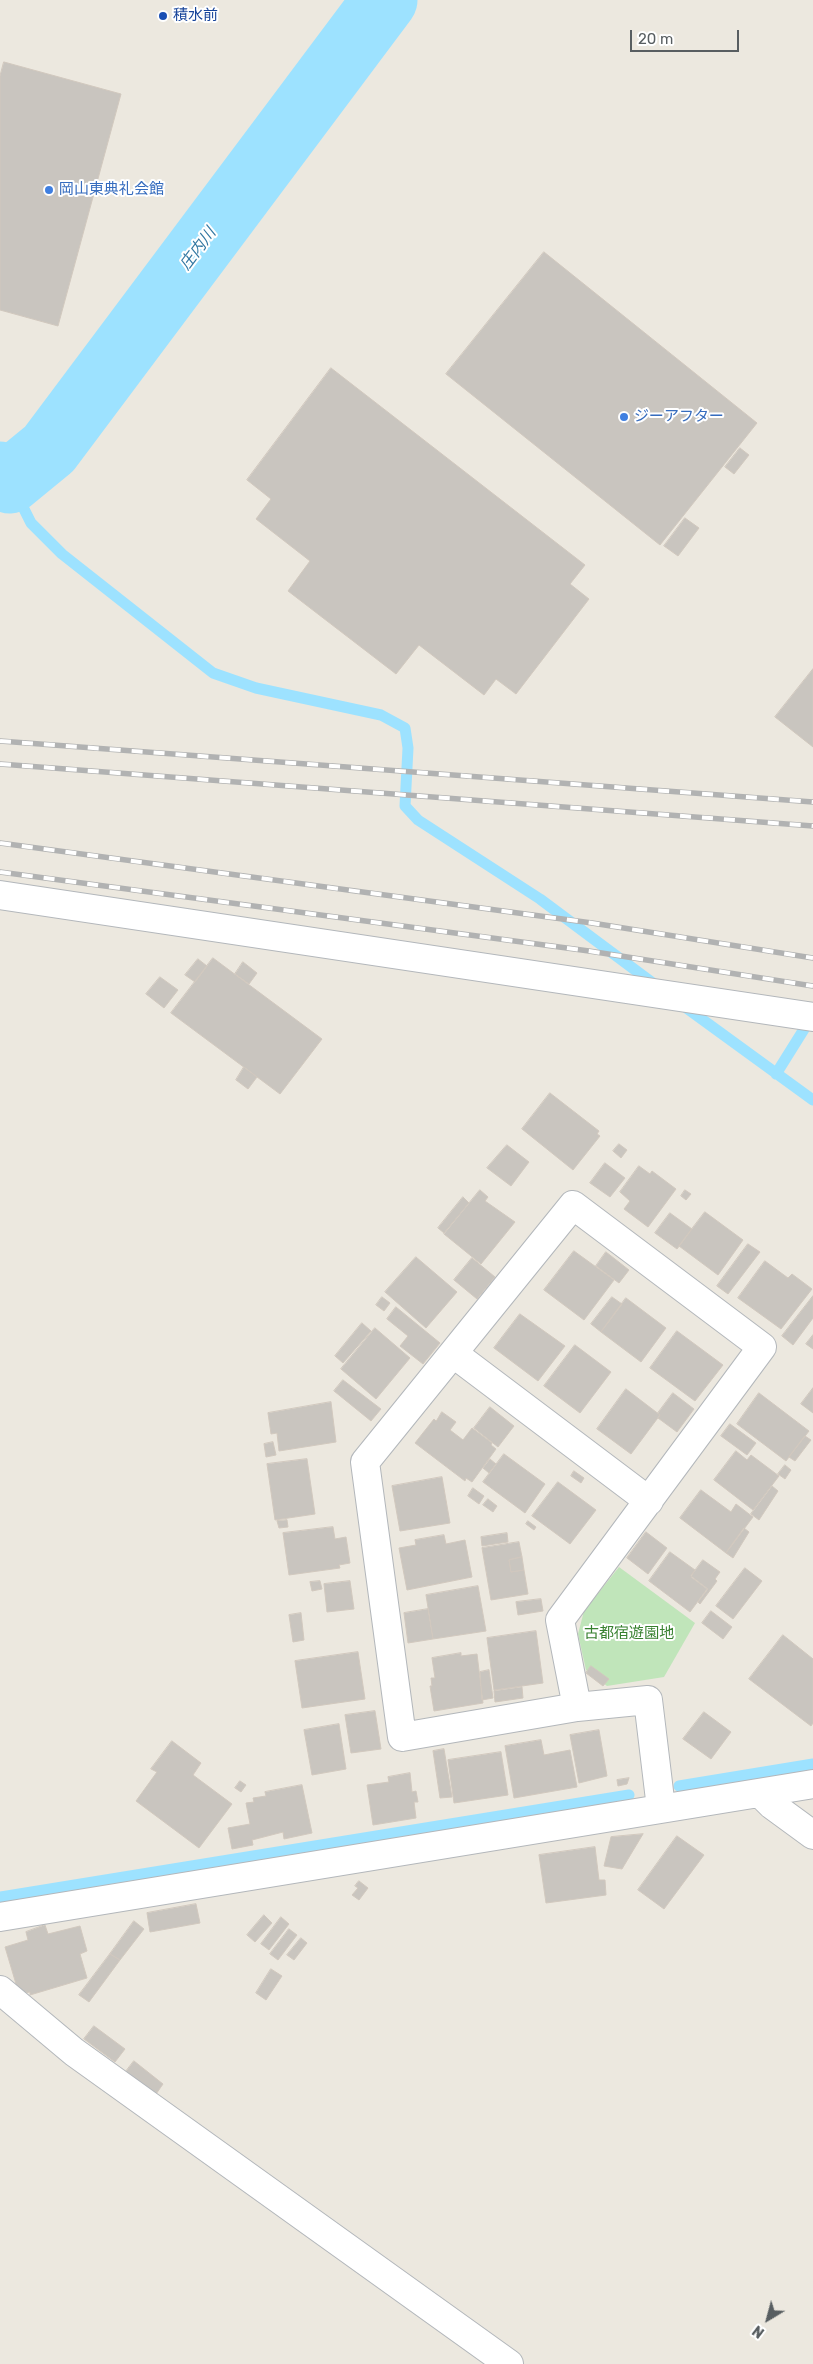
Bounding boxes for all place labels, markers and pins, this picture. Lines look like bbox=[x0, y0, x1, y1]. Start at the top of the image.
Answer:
place label: 積水前 bbox=[173, 7, 218, 25]
marker: 積水前 bbox=[157, 10, 169, 22]
place label: 岡山東典礼会館 bbox=[59, 181, 164, 199]
marker: 岡山東典礼会館 bbox=[43, 184, 55, 196]
place label: ジーアフター bbox=[634, 408, 724, 426]
marker: ジーアフター bbox=[618, 411, 630, 423]

